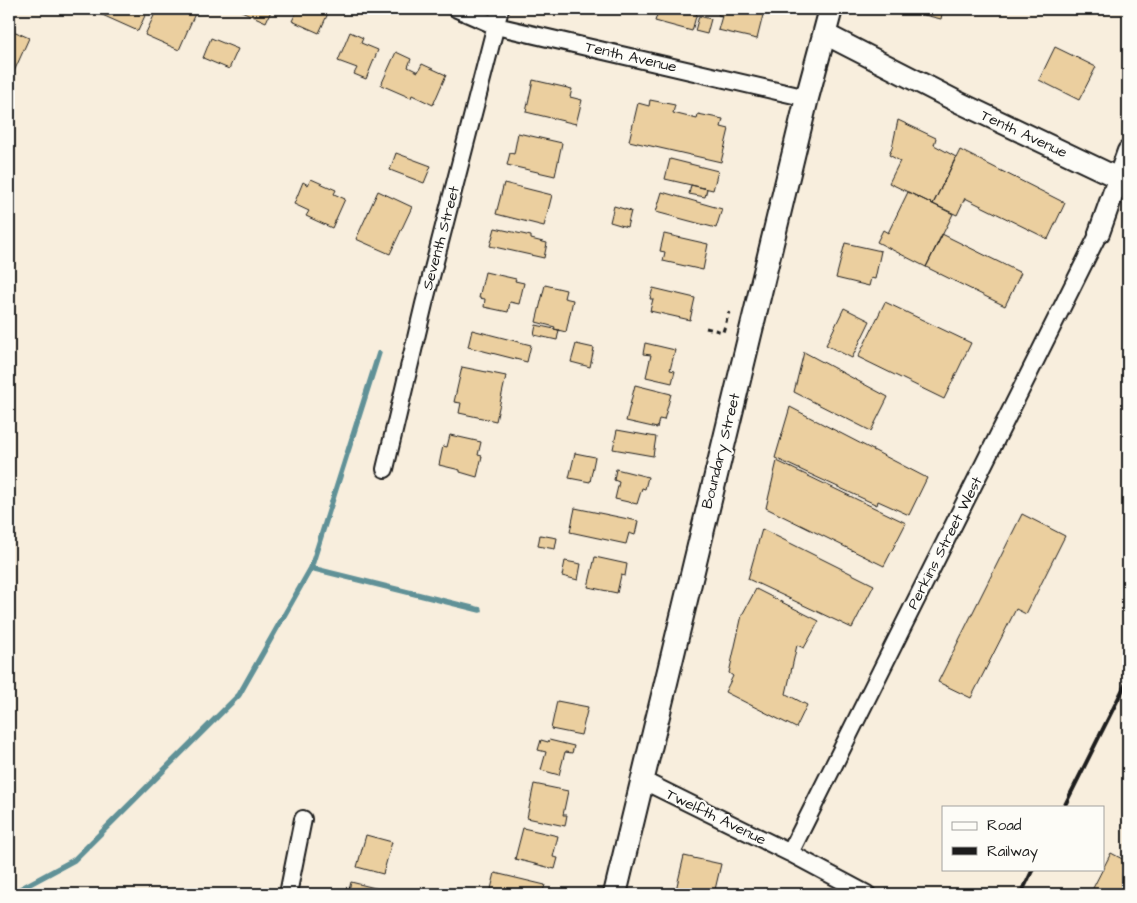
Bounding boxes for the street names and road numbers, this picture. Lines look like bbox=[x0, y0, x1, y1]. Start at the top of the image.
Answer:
street label: Tenth Avenue bbox=[583, 36, 679, 78]
street label: Tenth Avenue bbox=[977, 105, 1071, 163]
street label: Seventh Street bbox=[417, 184, 465, 292]
street label: Boundary Street bbox=[696, 391, 746, 511]
street label: Perkins Street West bbox=[902, 473, 988, 613]
street label: Twelfth Avenue bbox=[662, 784, 770, 850]

